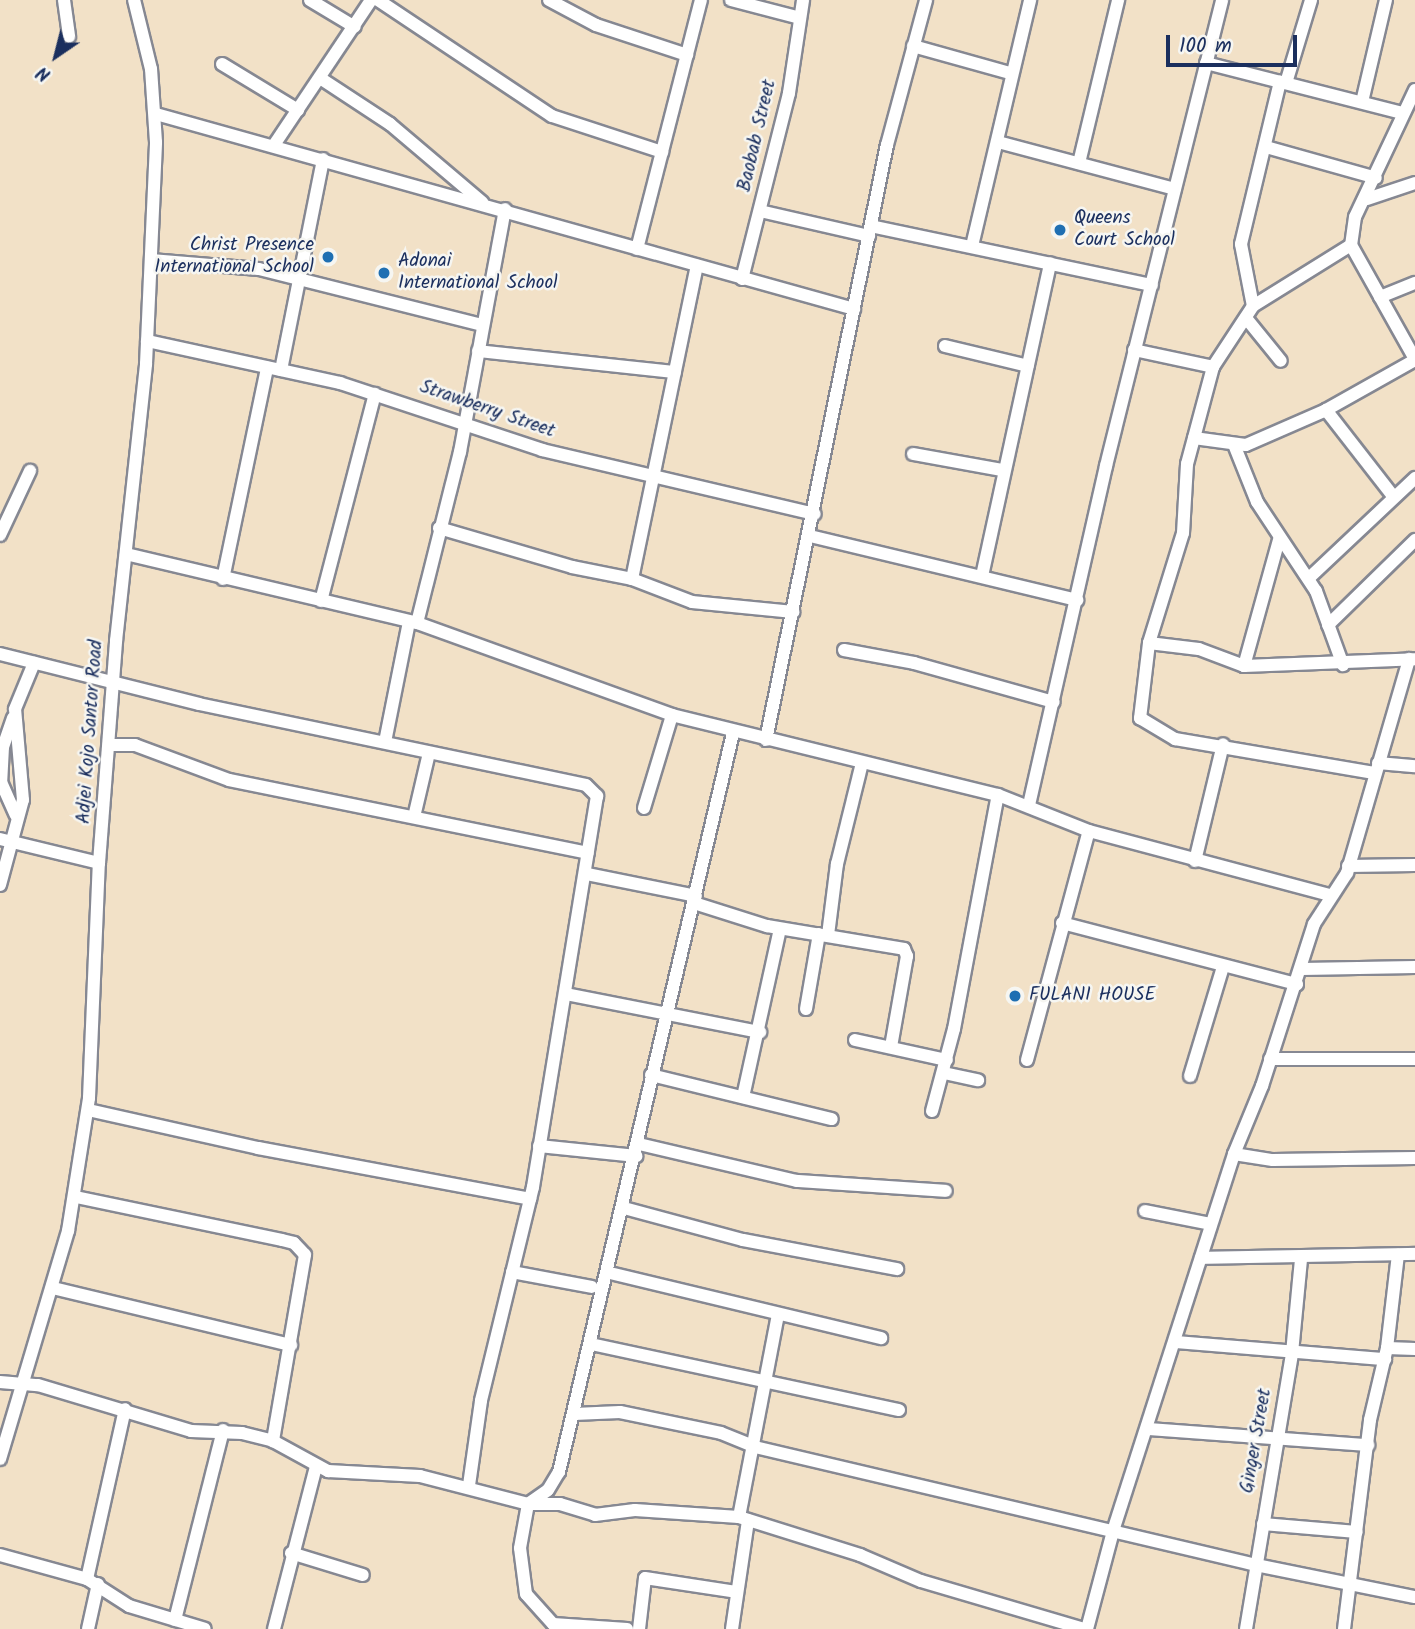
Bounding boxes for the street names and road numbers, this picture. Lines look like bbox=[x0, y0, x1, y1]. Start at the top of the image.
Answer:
street label: Baobab Street bbox=[734, 78, 782, 194]
street label: Strawberry Street bbox=[417, 376, 557, 444]
street label: Adjei Kojo Santor Road bbox=[73, 639, 109, 825]
street label: Ginger Street bbox=[1237, 1387, 1277, 1495]

